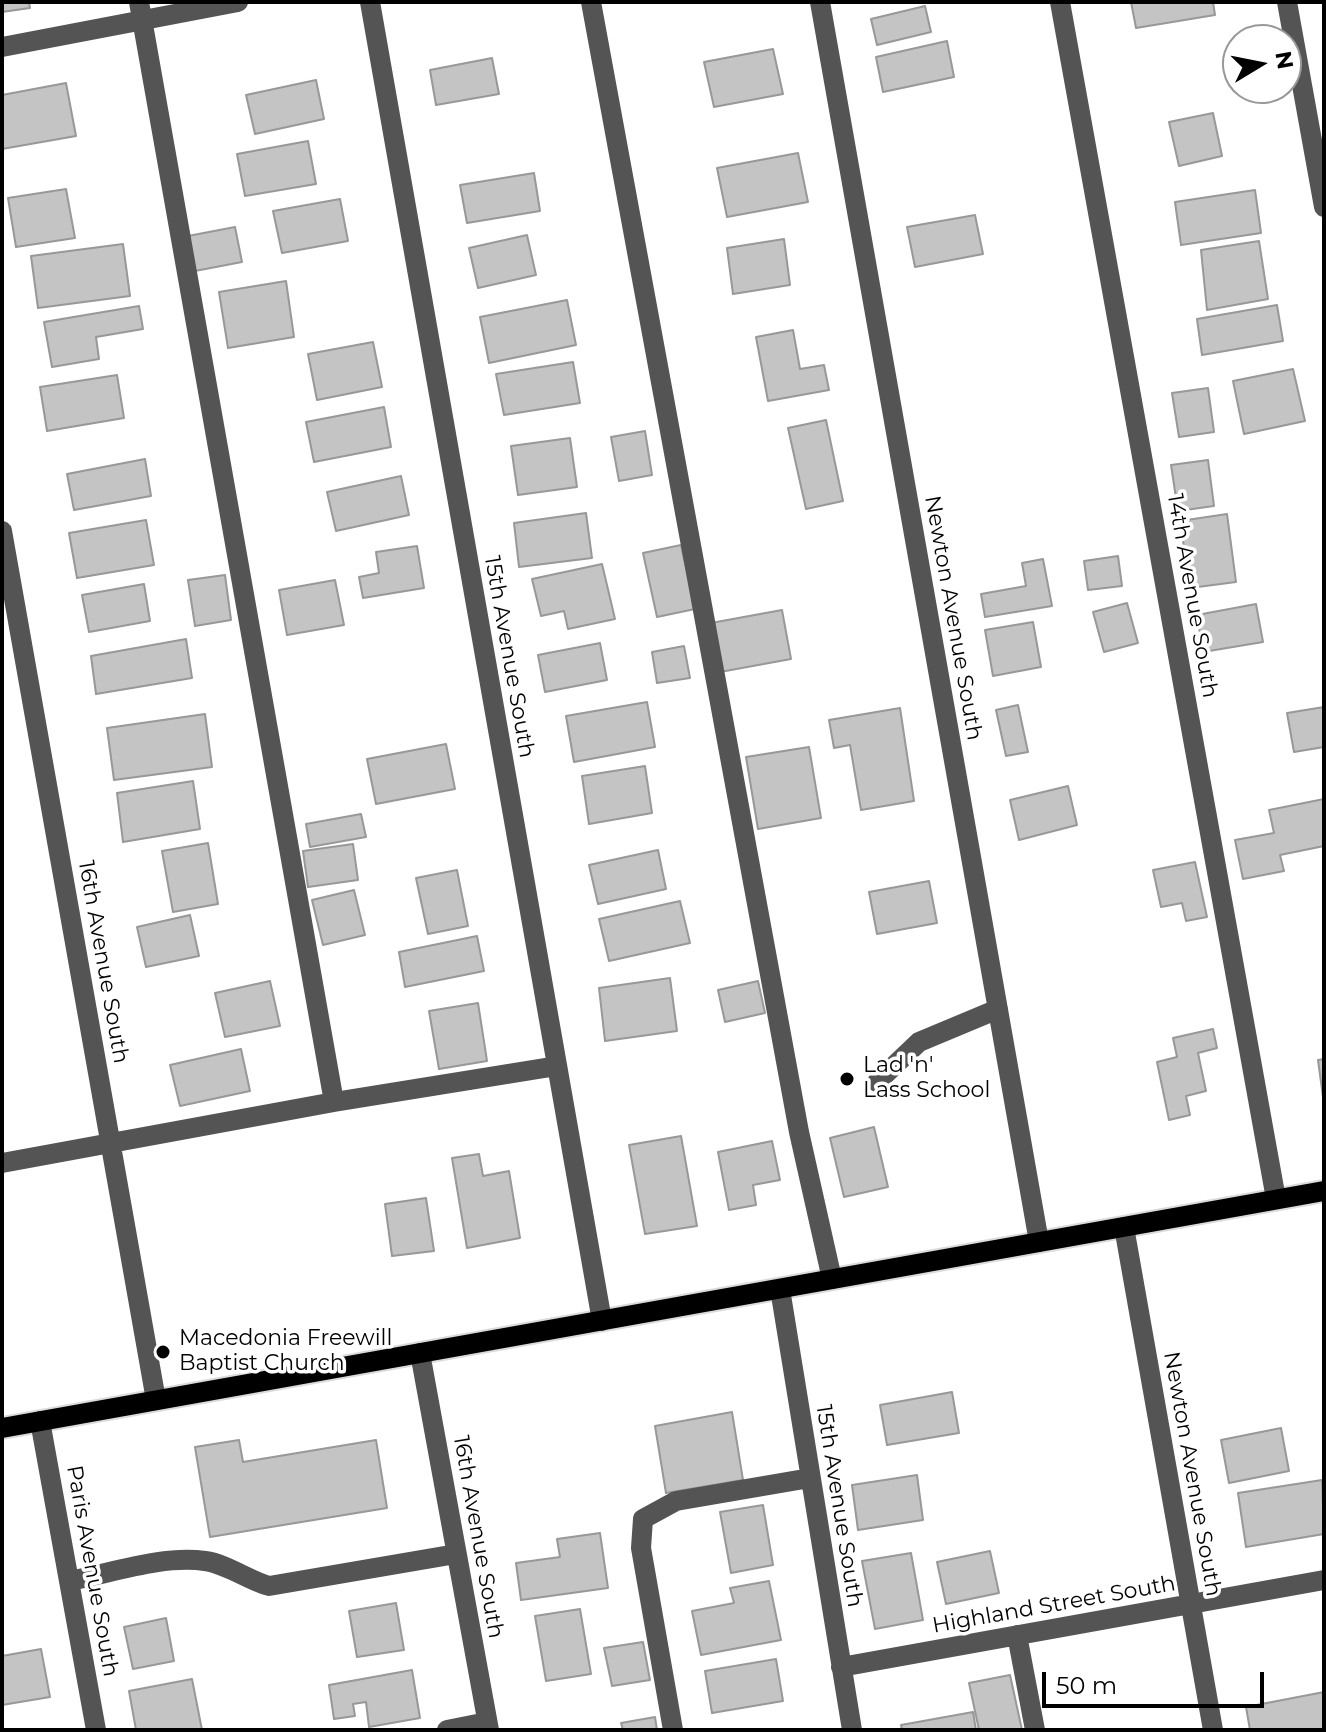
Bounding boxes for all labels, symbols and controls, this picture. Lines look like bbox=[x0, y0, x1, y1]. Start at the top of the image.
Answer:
north arrow bbox=[1222, 24, 1302, 104]
text: N bbox=[1269, 49, 1299, 71]
street label: 14th Avenue South bbox=[1161, 492, 1223, 700]
street label: Newton Avenue South bbox=[918, 494, 988, 742]
street label: 15th Avenue South bbox=[478, 554, 540, 760]
street label: 16th Avenue South bbox=[72, 858, 134, 1066]
place label: Lad 'n' Lass School bbox=[863, 1053, 990, 1104]
marker: Lad 'n' Lass School bbox=[838, 1070, 856, 1088]
place label: Macedonia Freewill Baptist Church bbox=[179, 1326, 392, 1378]
marker: Macedonia Freewill Baptist Church bbox=[154, 1343, 172, 1361]
street label: Newton Avenue South bbox=[1157, 1350, 1227, 1598]
street label: 15th Avenue South bbox=[810, 1403, 868, 1609]
street label: 16th Avenue South bbox=[447, 1433, 509, 1641]
street label: Paris Avenue South bbox=[60, 1463, 124, 1679]
street label: Highland Street South bbox=[930, 1571, 1178, 1639]
scale bar bbox=[1046, 1656, 1268, 1706]
text: 50 m bbox=[1056, 1671, 1117, 1700]

